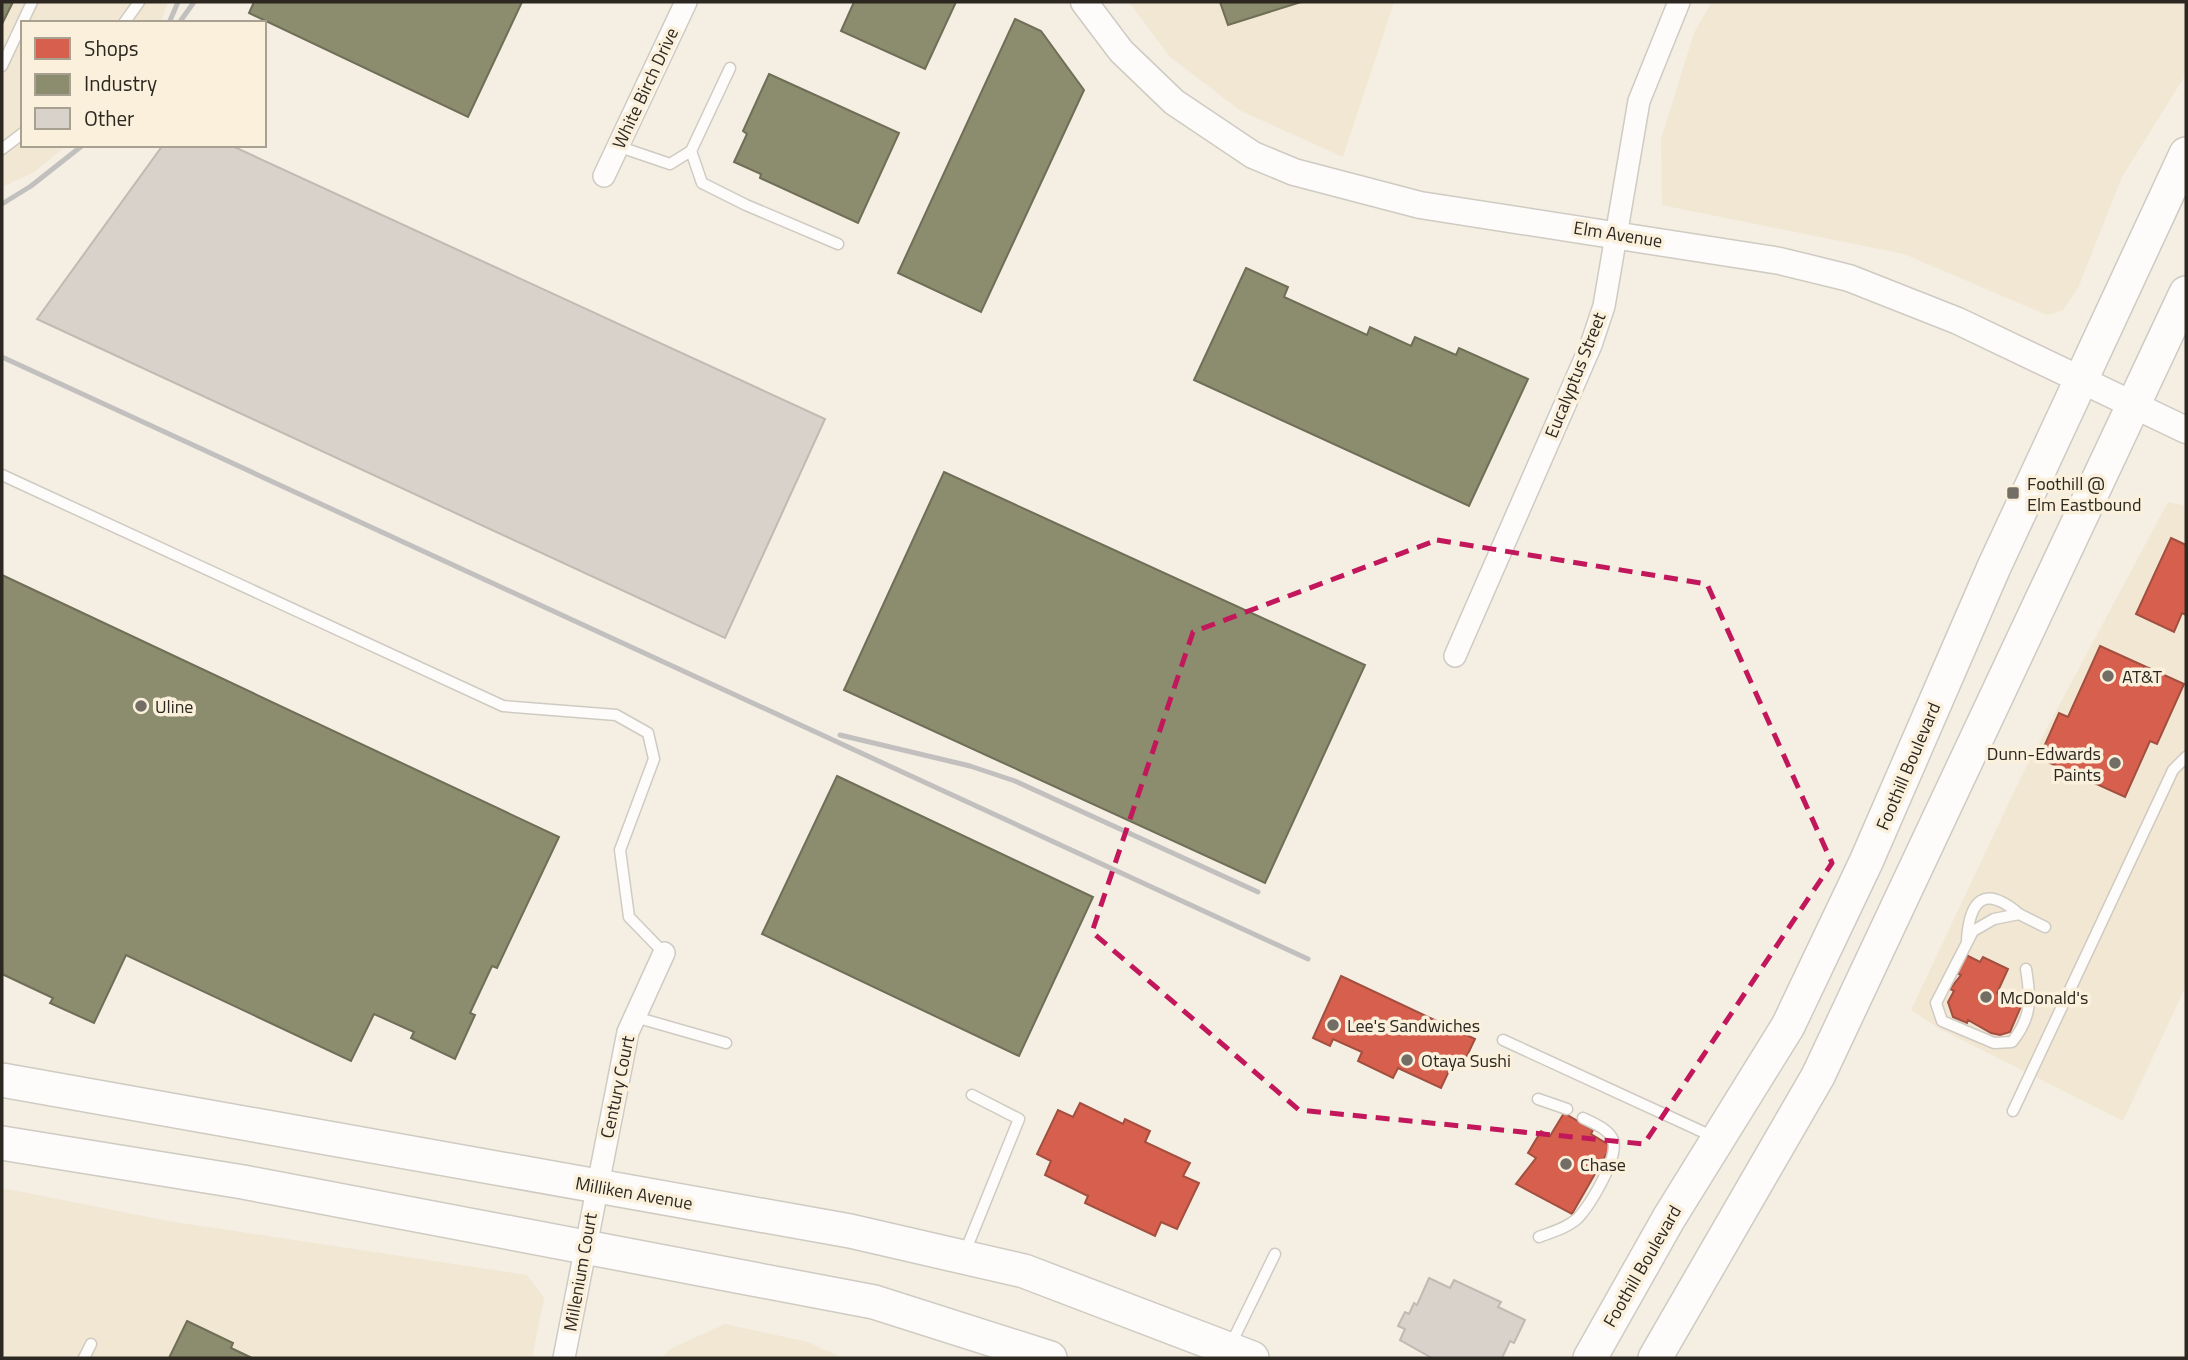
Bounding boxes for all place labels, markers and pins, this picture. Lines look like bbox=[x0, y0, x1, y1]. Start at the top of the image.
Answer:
place label: Foothill @ Elm Eastbound bbox=[2027, 470, 2142, 518]
marker: Foothill @ Elm Eastbound bbox=[2005, 485, 2021, 501]
place label: AT&T bbox=[2122, 663, 2163, 690]
marker: AT&T bbox=[2100, 668, 2116, 684]
place label: Uline bbox=[155, 693, 193, 720]
marker: Uline bbox=[133, 698, 149, 714]
place label: Dunn-Edwards Paints bbox=[1987, 740, 2101, 788]
marker: Dunn-Edwards Paints bbox=[2107, 755, 2123, 771]
place label: McDonald's bbox=[2000, 984, 2088, 1011]
marker: McDonald's bbox=[1978, 989, 1994, 1005]
place label: Lee's Sandwiches bbox=[1347, 1012, 1480, 1039]
marker: Lee's Sandwiches bbox=[1325, 1017, 1341, 1033]
place label: Otaya Sushi bbox=[1421, 1047, 1511, 1074]
marker: Otaya Sushi bbox=[1399, 1052, 1415, 1068]
place label: Chase bbox=[1580, 1151, 1626, 1178]
marker: Chase bbox=[1558, 1156, 1574, 1172]

